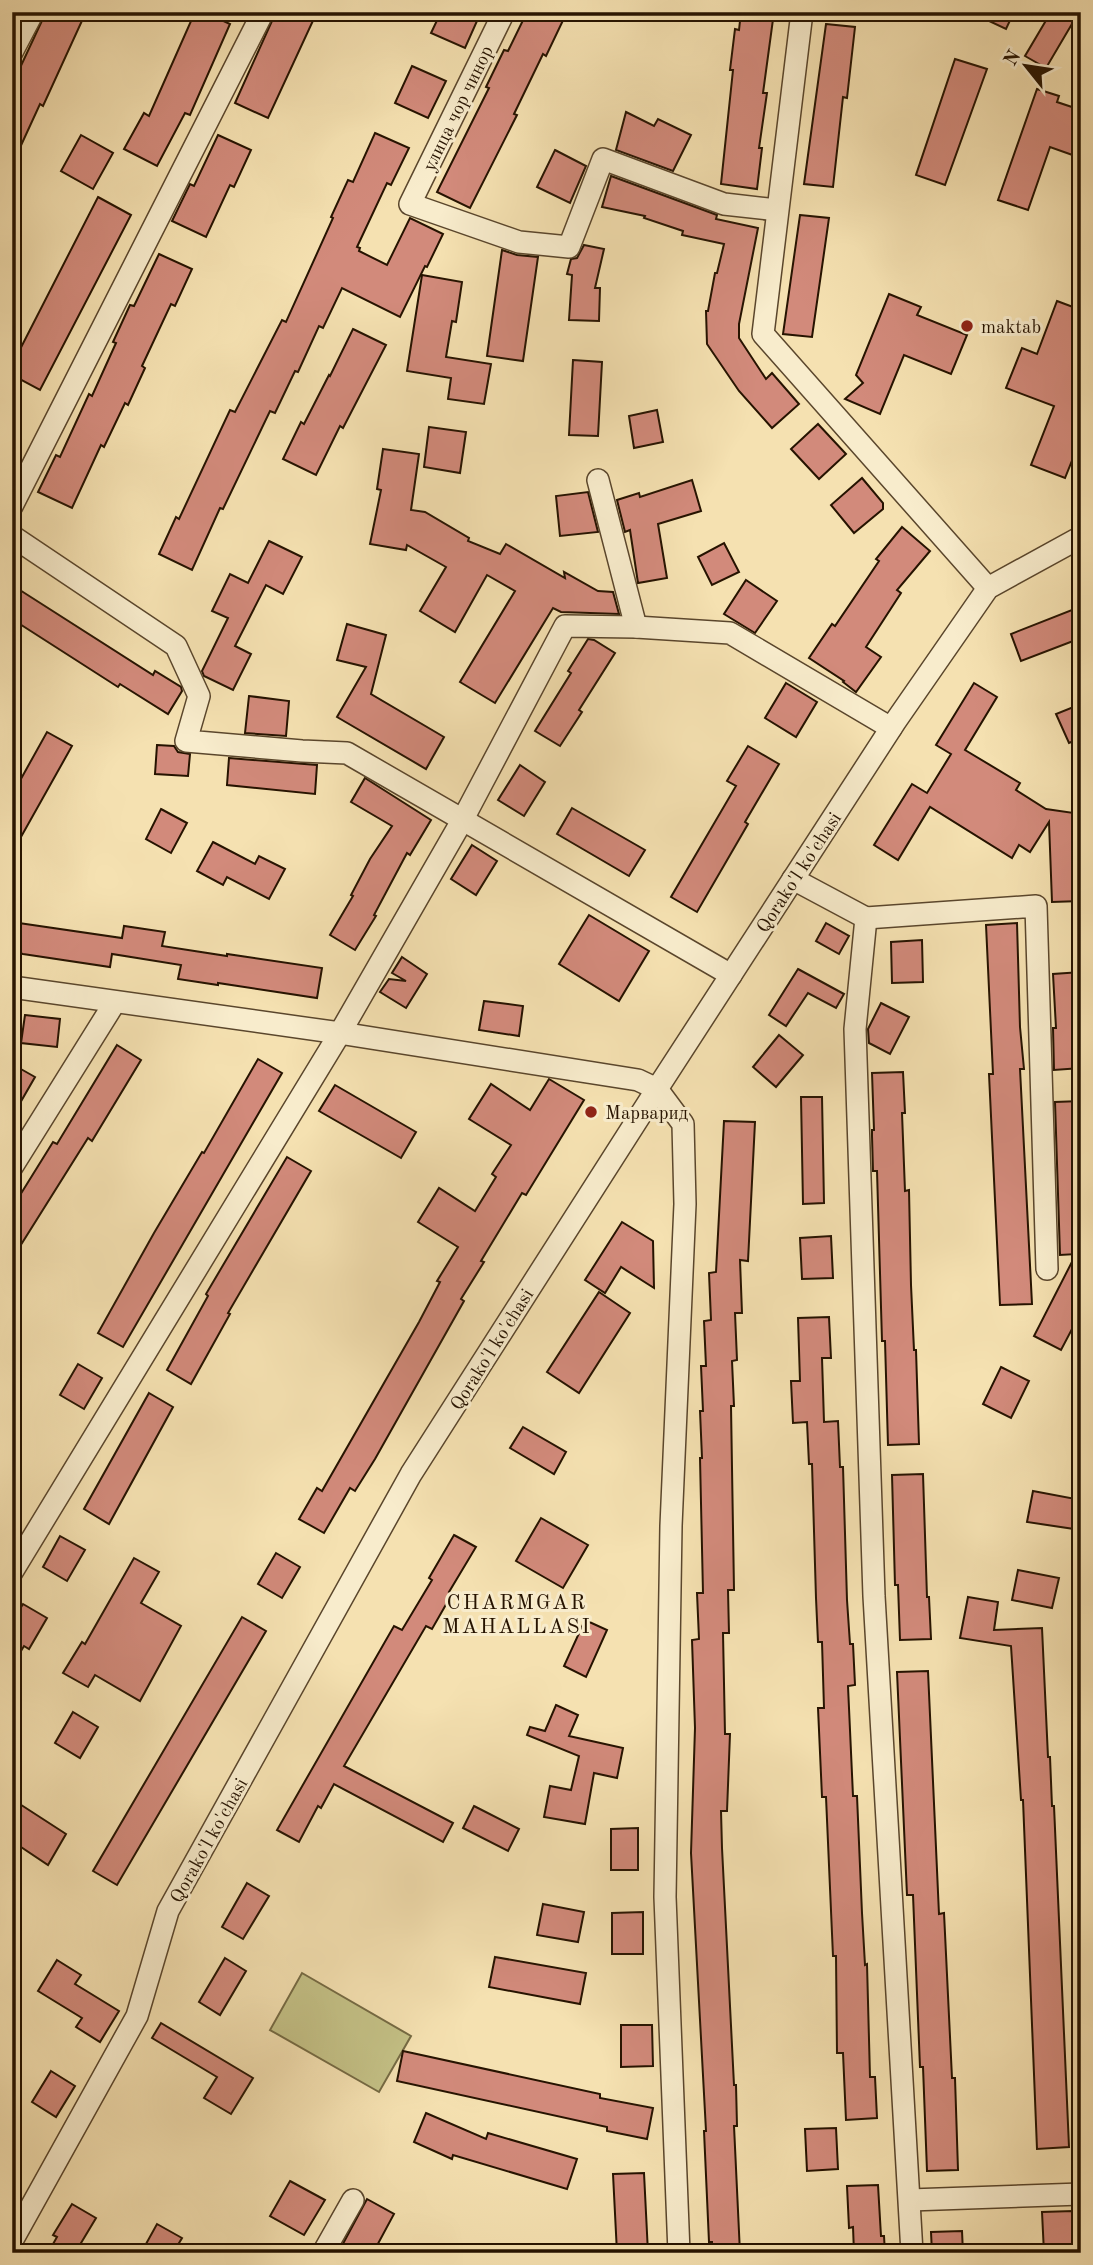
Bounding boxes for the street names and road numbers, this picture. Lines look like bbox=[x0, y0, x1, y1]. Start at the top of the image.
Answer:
street label: улица чор чинор bbox=[421, 43, 498, 175]
street label: Qorako'l ko'chasi bbox=[754, 810, 846, 937]
street label: Qorako'l ko'chasi bbox=[448, 1286, 538, 1414]
street label: Qorako'l ko'chasi bbox=[168, 1776, 252, 1907]

